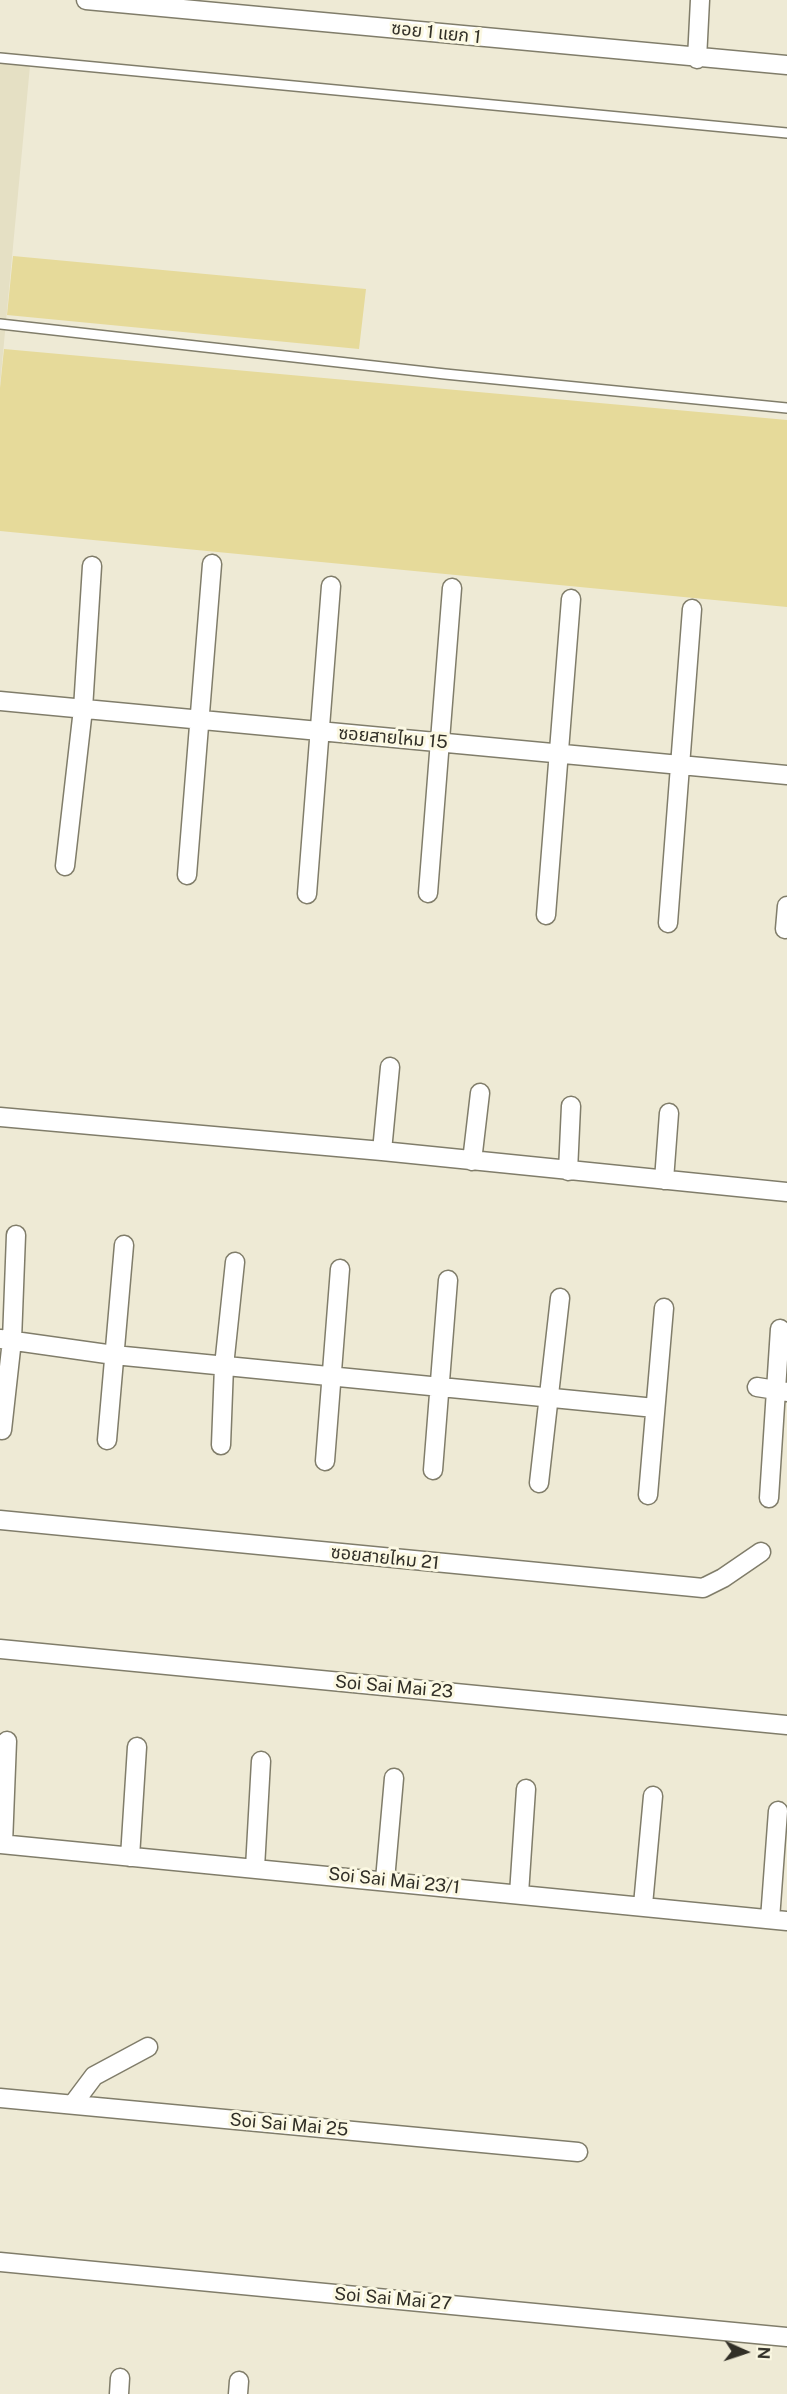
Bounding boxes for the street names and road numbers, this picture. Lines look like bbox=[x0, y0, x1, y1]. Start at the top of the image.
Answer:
street label: ซอย 1 แยก 1 bbox=[390, 18, 482, 48]
street label: ซอยสายไหม 15 bbox=[337, 722, 449, 754]
street label: ซอยสายไหม 21 bbox=[330, 1542, 440, 1574]
street label: Soi Sai Mai 23 bbox=[334, 1671, 454, 1703]
street label: Soi Sai Mai 23/1 bbox=[327, 1863, 461, 1899]
street label: Soi Sai Mai 25 bbox=[229, 2109, 349, 2141]
street label: Soi Sai Mai 27 bbox=[333, 2283, 453, 2315]

